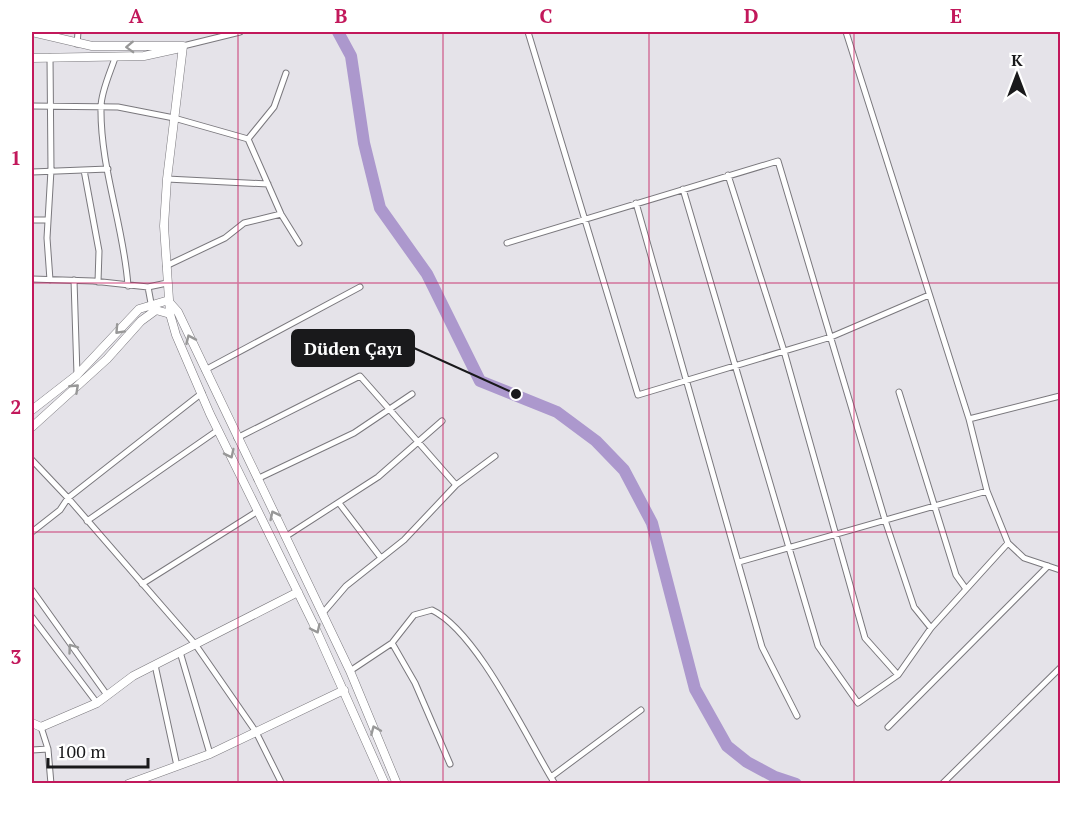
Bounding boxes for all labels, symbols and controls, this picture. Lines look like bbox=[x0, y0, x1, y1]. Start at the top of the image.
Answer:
text: A bbox=[129, 2, 144, 29]
text: B bbox=[335, 2, 348, 29]
text: C bbox=[539, 2, 553, 29]
text: D bbox=[744, 2, 758, 29]
text: E bbox=[950, 2, 962, 29]
one-way arrow bbox=[125, 41, 134, 53]
north arrow bbox=[987, 45, 1047, 105]
text: K bbox=[1011, 49, 1023, 71]
text: 1 bbox=[10, 144, 22, 171]
one-way arrow bbox=[115, 324, 126, 334]
callout: Düden Çayı bbox=[292, 330, 414, 366]
one-way arrow bbox=[186, 334, 198, 345]
text: Düden Çayı bbox=[304, 336, 402, 360]
one-way arrow bbox=[68, 384, 79, 395]
text: 2 bbox=[10, 393, 22, 420]
one-way arrow bbox=[223, 448, 234, 459]
one-way arrow bbox=[270, 510, 282, 521]
one-way arrow bbox=[309, 623, 321, 634]
text: 3 bbox=[10, 643, 22, 670]
one-way arrow bbox=[68, 643, 79, 654]
one-way arrow bbox=[370, 725, 382, 736]
scale bar bbox=[48, 731, 148, 769]
text: 100 m bbox=[57, 739, 106, 763]

